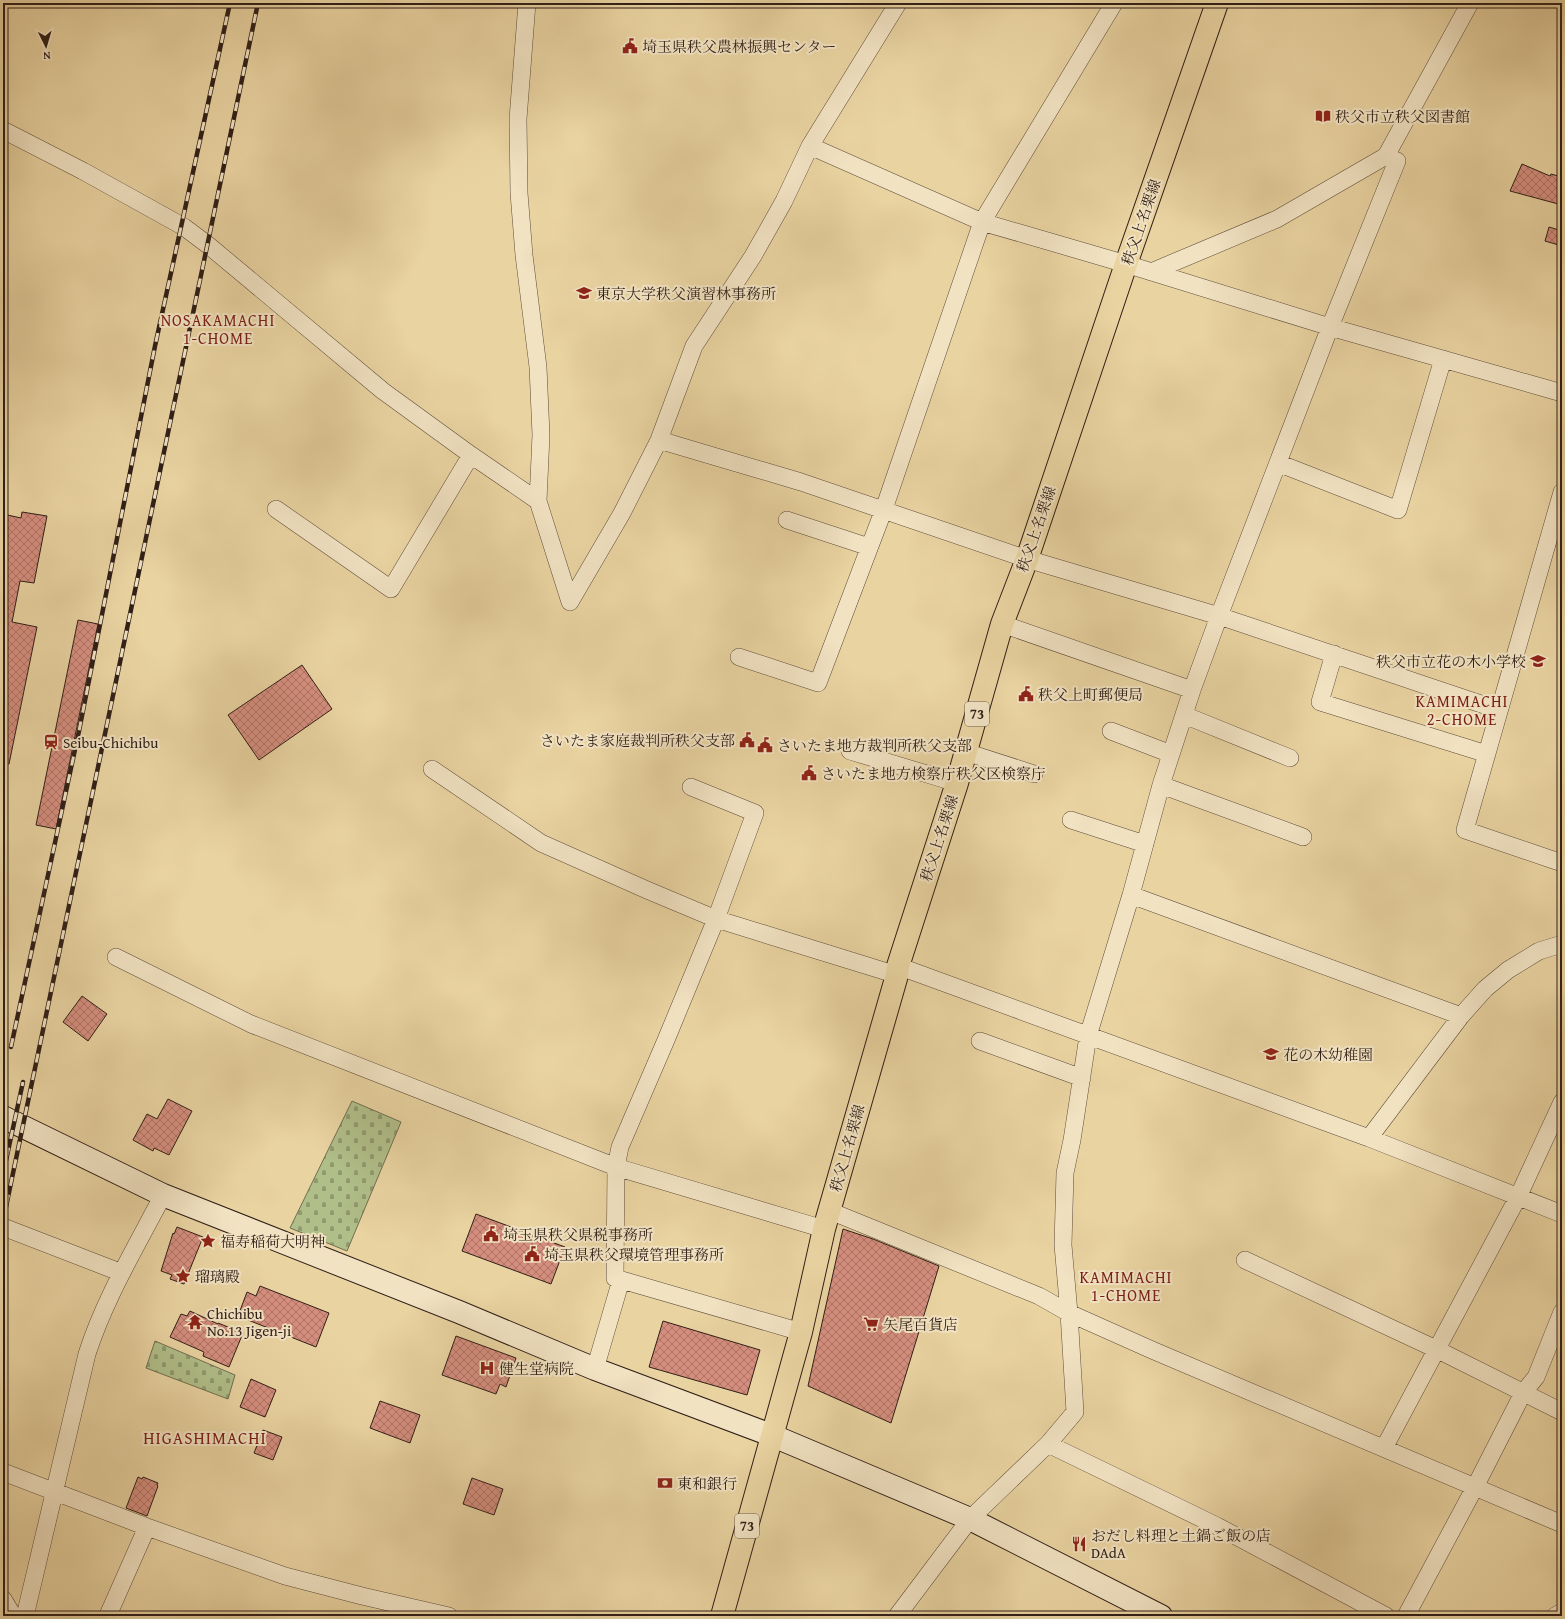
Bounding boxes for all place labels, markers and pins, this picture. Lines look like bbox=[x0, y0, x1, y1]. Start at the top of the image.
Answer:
place label: 埼玉県秩父農林振興センター bbox=[642, 36, 836, 57]
public building icon: 埼玉県秩父農林振興センター bbox=[621, 37, 639, 55]
place label: 秩父市立秩父図書館 bbox=[1335, 106, 1470, 127]
library icon: 秩父市立秩父図書館 bbox=[1314, 107, 1332, 125]
place label: 東京大学秩父演習林事務所 bbox=[596, 283, 776, 304]
school or university icon: 東京大学秩父演習林事務所 bbox=[575, 284, 593, 302]
place label: 秩父市立花の木小学校 bbox=[1376, 651, 1526, 672]
school or university icon: 秩父市立花の木小学校 bbox=[1529, 652, 1547, 670]
place label: 秩父上町郵便局 bbox=[1038, 684, 1143, 705]
public building icon: 秩父上町郵便局 bbox=[1017, 685, 1035, 703]
place label: さいたま家庭裁判所秩父支部 bbox=[540, 730, 735, 751]
public building icon: さいたま家庭裁判所秩父支部 bbox=[738, 731, 756, 749]
place label: Seibu-Chichibu bbox=[63, 732, 159, 753]
station icon: Seibu-Chichibu bbox=[42, 733, 60, 751]
place label: さいたま地方裁判所秩父支部 bbox=[777, 735, 972, 756]
public building icon: さいたま地方裁判所秩父支部 bbox=[756, 736, 774, 754]
place label: さいたま地方検察庁秩父区検察庁 bbox=[821, 763, 1046, 784]
public building icon: さいたま地方検察庁秩父区検察庁 bbox=[800, 764, 818, 782]
place label: 花の木幼稚園 bbox=[1283, 1044, 1373, 1065]
school or university icon: 花の木幼稚園 bbox=[1262, 1045, 1280, 1063]
place label: 埼玉県秩父県税事務所 bbox=[503, 1224, 653, 1245]
public building icon: 埼玉県秩父県税事務所 bbox=[482, 1225, 500, 1243]
place label: 福寿稲荷大明神 bbox=[220, 1231, 325, 1252]
place icon: 福寿稲荷大明神 bbox=[199, 1232, 217, 1250]
place label: 埼玉県秩父環境管理事務所 bbox=[544, 1244, 724, 1265]
public building icon: 埼玉県秩父環境管理事務所 bbox=[523, 1245, 541, 1263]
place label: 瑠璃殿 bbox=[195, 1266, 240, 1287]
place icon: 瑠璃殿 bbox=[174, 1267, 192, 1285]
place label: Chichibu No.13 Jigen-ji bbox=[207, 1303, 291, 1341]
temple icon: Chichibu No.13 Jigen-ji bbox=[186, 1313, 204, 1331]
place label: 矢尾百貨店 bbox=[883, 1314, 958, 1335]
supermarket icon: 矢尾百貨店 bbox=[862, 1315, 880, 1333]
place label: 健生堂病院 bbox=[499, 1358, 574, 1379]
hospital icon: 健生堂病院 bbox=[478, 1359, 496, 1377]
place label: 東和銀行 bbox=[677, 1473, 737, 1494]
bank icon: 東和銀行 bbox=[656, 1474, 674, 1492]
place label: おだし料理と土鍋ご飯の店 DAdA bbox=[1091, 1525, 1271, 1563]
restaurant icon: おだし料理と土鍋ご飯の店 DAdA bbox=[1070, 1535, 1088, 1553]

